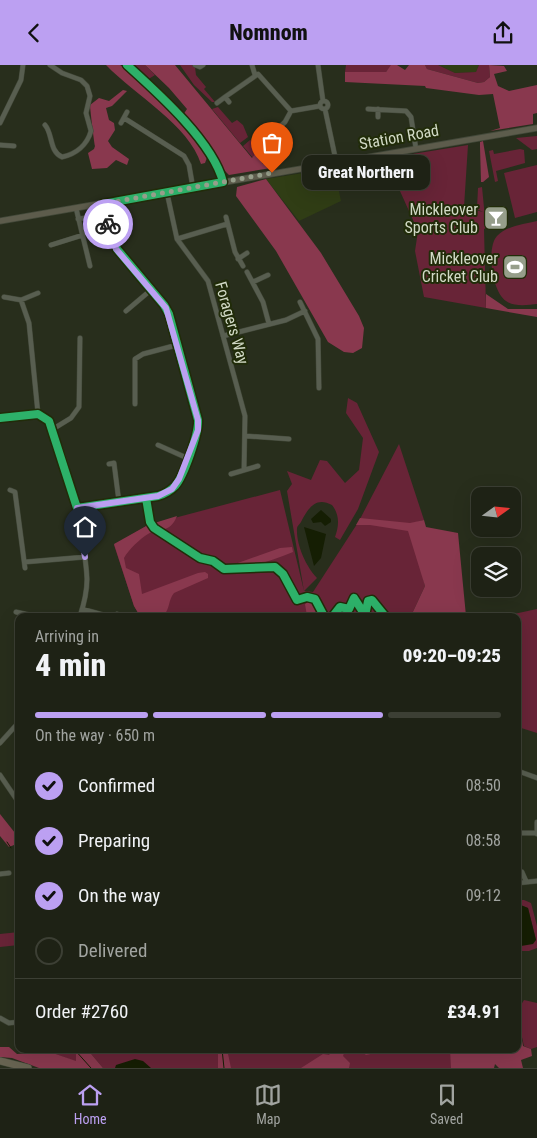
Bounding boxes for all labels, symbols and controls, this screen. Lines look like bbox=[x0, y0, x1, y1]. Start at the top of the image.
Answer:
icon: back bbox=[20, 19, 48, 47]
icon: share bbox=[489, 19, 517, 47]
text: Nomnom bbox=[229, 20, 308, 45]
street label: Station Road bbox=[358, 121, 440, 153]
pin bbox=[251, 122, 293, 173]
icon: bag bbox=[258, 129, 286, 157]
callout: Great Northern bbox=[302, 155, 430, 191]
text: Great Northern bbox=[318, 163, 414, 182]
courier bbox=[83, 199, 133, 249]
place label: Mickleover Sports Club bbox=[404, 200, 478, 237]
bar icon: Mickleover Sports Club bbox=[483, 205, 509, 231]
icon: bike bbox=[94, 210, 122, 238]
place label: Mickleover Cricket Club bbox=[422, 249, 498, 286]
sports icon: Mickleover Cricket Club bbox=[502, 254, 528, 280]
street label: Foragers Way bbox=[211, 279, 253, 367]
north arrow bbox=[471, 487, 521, 537]
map controls bbox=[471, 487, 521, 597]
pin bbox=[64, 506, 106, 557]
icon: home bbox=[71, 513, 99, 541]
button: layers bbox=[471, 547, 521, 597]
text: Arriving in bbox=[35, 627, 99, 646]
text: 09:20–09:25 bbox=[403, 644, 501, 667]
text: 4 min bbox=[35, 646, 106, 684]
text: On the way · 650 m bbox=[35, 726, 155, 745]
icon: check bbox=[35, 772, 63, 800]
text: Confirmed bbox=[78, 774, 155, 797]
text: 08:50 bbox=[466, 776, 501, 795]
icon: check bbox=[35, 827, 63, 855]
text: Preparing bbox=[78, 829, 150, 852]
text: 08:58 bbox=[466, 831, 501, 850]
icon: check bbox=[35, 882, 63, 910]
text: On the way bbox=[78, 884, 160, 907]
text: 09:12 bbox=[466, 886, 501, 905]
text: Delivered bbox=[78, 939, 147, 962]
text: Order #2760 bbox=[35, 1000, 128, 1023]
text: £34.91 bbox=[447, 1000, 501, 1023]
tab: Home bbox=[74, 1081, 107, 1127]
tab: Map bbox=[254, 1081, 282, 1127]
tab: Saved bbox=[430, 1081, 463, 1127]

